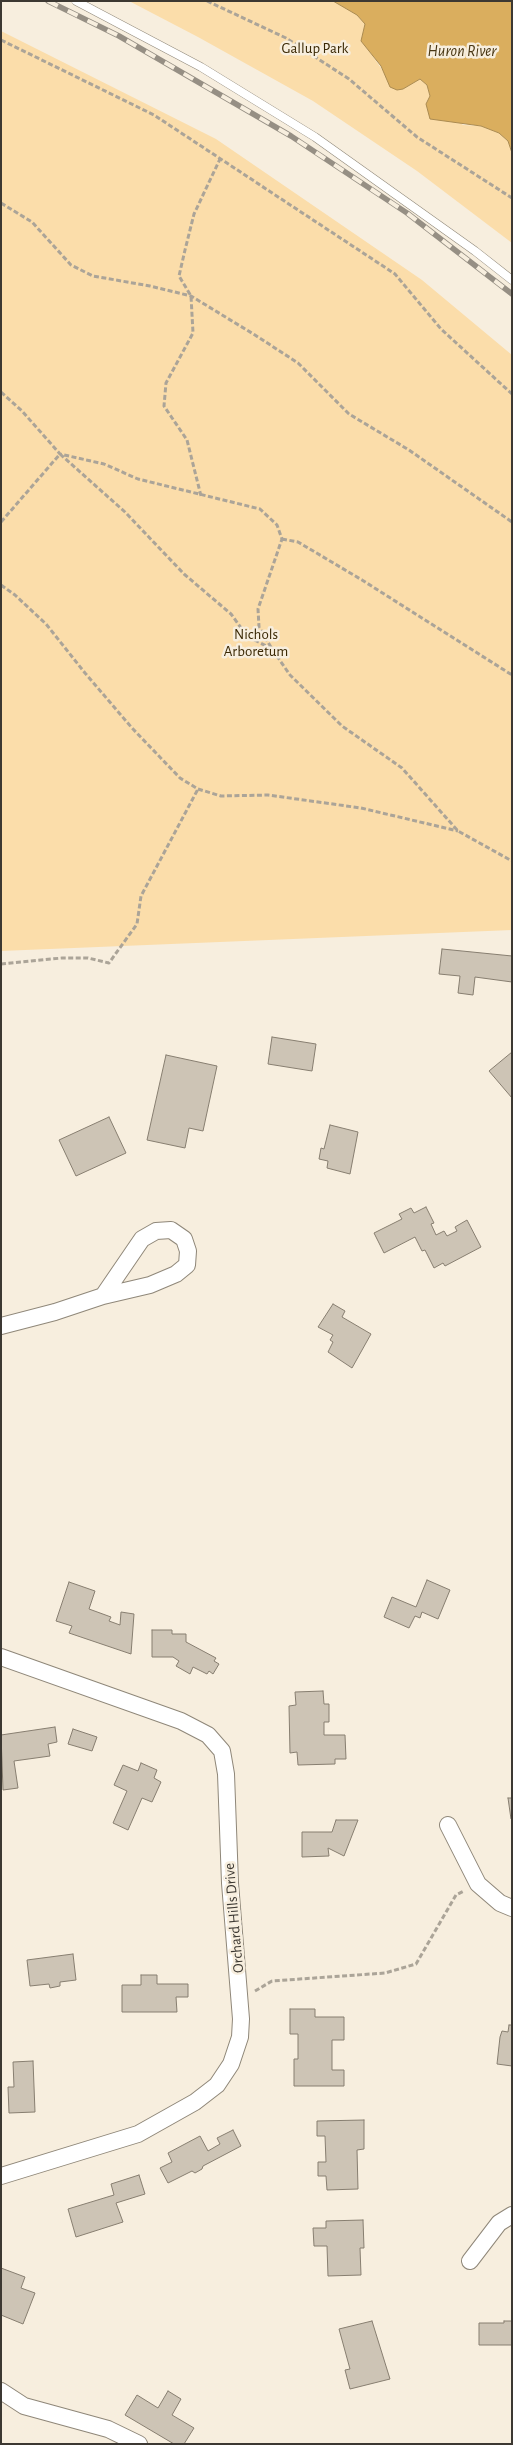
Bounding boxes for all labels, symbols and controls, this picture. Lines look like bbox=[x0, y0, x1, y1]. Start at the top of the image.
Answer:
park label: Gallup Park bbox=[282, 39, 348, 57]
water label: Huron River bbox=[428, 41, 496, 61]
park label: Nichols Arboretum bbox=[224, 625, 288, 660]
street label: Orchard Hills Drive bbox=[220, 1862, 248, 1974]

